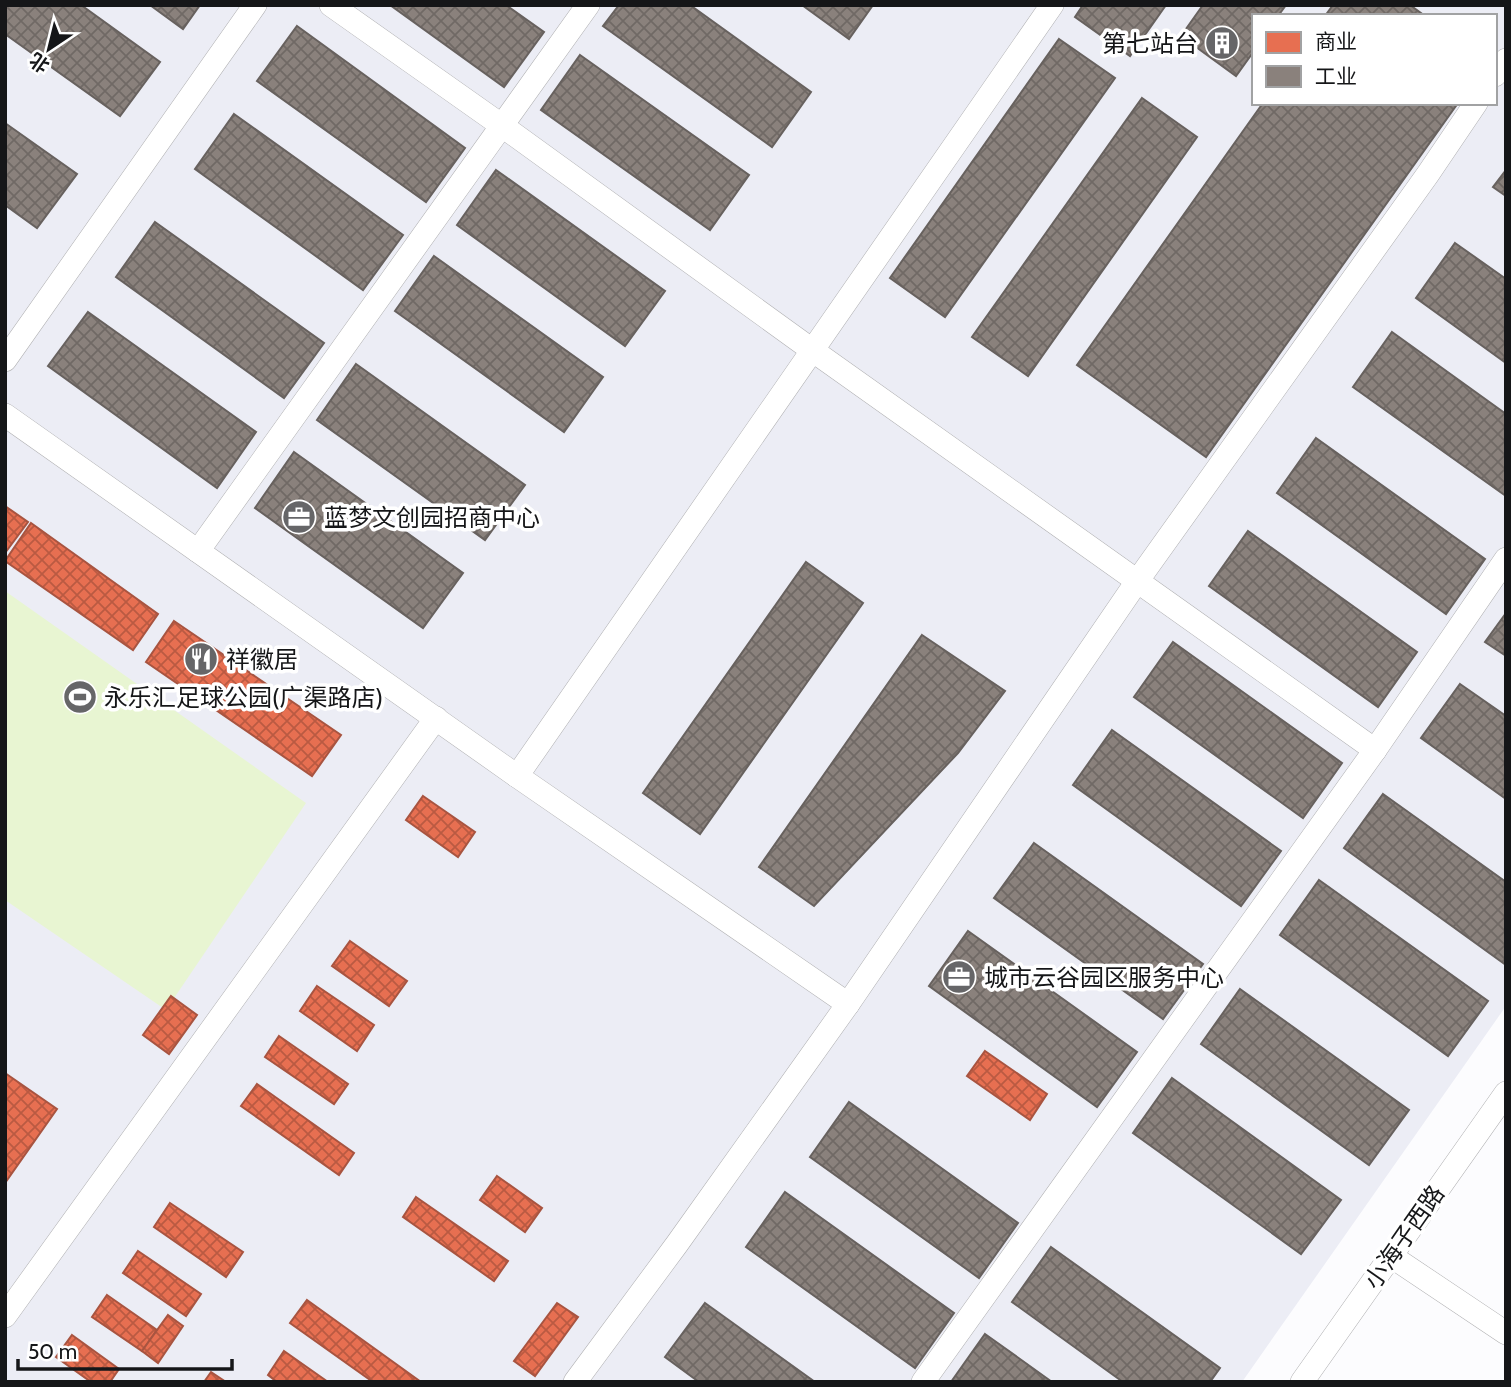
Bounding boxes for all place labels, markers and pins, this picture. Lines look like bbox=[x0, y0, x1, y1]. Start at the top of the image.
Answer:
building icon: 第七站台 bbox=[1203, 24, 1241, 62]
place label: 第七站台 bbox=[1102, 29, 1198, 58]
office icon: 蓝梦文创园招商中心 bbox=[280, 498, 318, 536]
place label: 蓝梦文创园招商中心 bbox=[324, 503, 540, 532]
restaurant icon: 祥徽居 bbox=[182, 640, 220, 678]
place label: 祥徽居 bbox=[226, 645, 298, 674]
sports icon: 永乐汇足球公园(广渠路店) bbox=[61, 678, 99, 716]
place label: 永乐汇足球公园(广渠路店) bbox=[104, 683, 383, 712]
office icon: 城市云谷园区服务中心 bbox=[940, 958, 978, 996]
place label: 城市云谷园区服务中心 bbox=[984, 963, 1224, 992]

